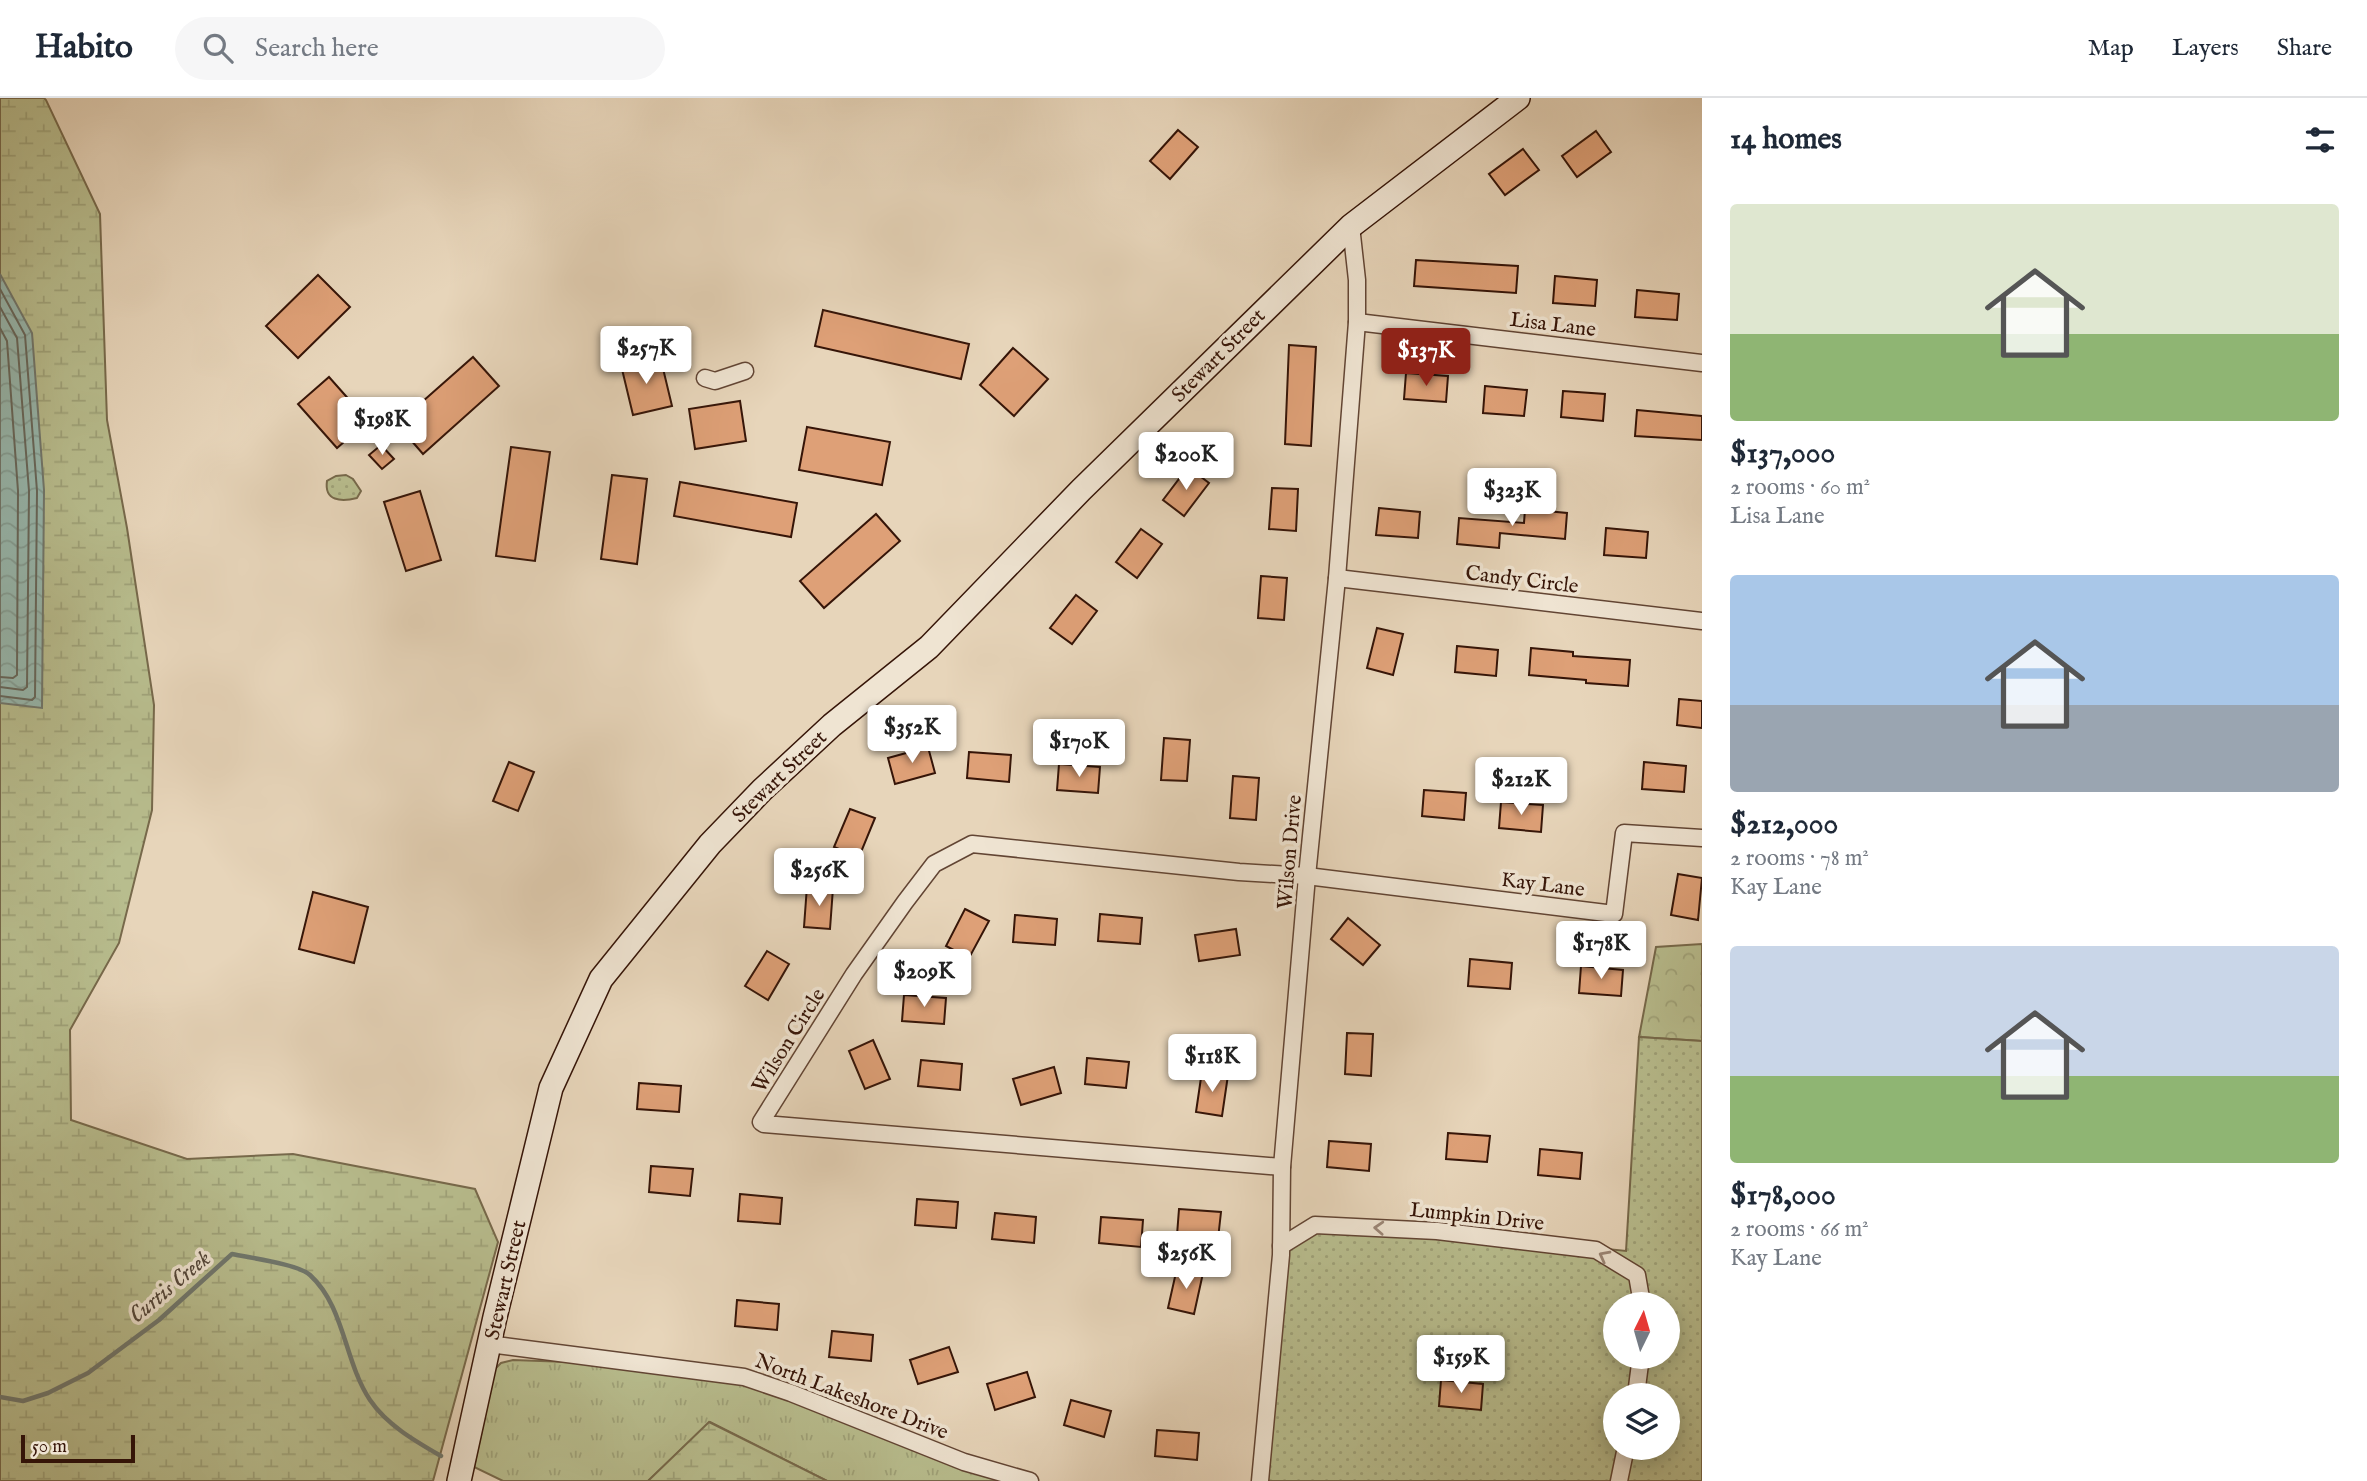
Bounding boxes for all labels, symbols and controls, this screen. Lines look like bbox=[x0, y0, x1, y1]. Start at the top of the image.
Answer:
search box bbox=[175, 17, 665, 80]
text: Habito bbox=[35, 27, 133, 69]
icon: search bbox=[199, 29, 237, 67]
text: Search here bbox=[255, 32, 379, 65]
text: Map bbox=[2088, 33, 2134, 64]
text: Layers bbox=[2172, 33, 2239, 64]
text: Share bbox=[2277, 33, 2332, 64]
text: 14 homes bbox=[1730, 121, 1842, 159]
icon: filters bbox=[2301, 121, 2339, 159]
icon: home bbox=[1972, 250, 2098, 376]
street label: Stewart Street bbox=[1166, 303, 1272, 409]
street label: Lisa Lane bbox=[1508, 307, 1598, 344]
pin: $257K bbox=[597, 327, 695, 386]
pin: $137K bbox=[1377, 328, 1475, 388]
text: $257K bbox=[616, 334, 676, 363]
text: $137K bbox=[1397, 336, 1455, 365]
pin: $198K bbox=[333, 398, 431, 457]
text: $198K bbox=[354, 405, 411, 434]
pin: $200K bbox=[1137, 432, 1235, 492]
text: $137,000 bbox=[1730, 435, 1835, 473]
text: $200K bbox=[1155, 440, 1217, 469]
pin: $323K bbox=[1463, 468, 1561, 528]
text: 2 rooms · 60 m² bbox=[1730, 473, 1870, 502]
text: $323K bbox=[1483, 476, 1541, 505]
text: Lisa Lane bbox=[1730, 502, 1825, 531]
street label: Candy Circle bbox=[1464, 560, 1580, 601]
icon: home bbox=[1972, 621, 2098, 747]
pin: $352K bbox=[863, 706, 961, 765]
text: $352K bbox=[883, 713, 941, 742]
pin: $170K bbox=[1030, 720, 1128, 779]
street label: Stewart Street bbox=[727, 725, 833, 829]
text: $170K bbox=[1049, 727, 1109, 756]
pin: $212K bbox=[1472, 758, 1570, 817]
text: $212K bbox=[1491, 765, 1551, 794]
street label: Wilson Drive bbox=[1272, 793, 1309, 910]
text: $212,000 bbox=[1730, 806, 1838, 844]
text: 2 rooms · 78 m² bbox=[1730, 844, 1869, 873]
pin: $256K bbox=[770, 848, 868, 908]
text: $256K bbox=[790, 856, 848, 885]
street label: Kay Lane bbox=[1500, 867, 1586, 904]
text: Kay Lane bbox=[1730, 873, 1822, 902]
pin: $178K bbox=[1552, 922, 1650, 981]
text: $178K bbox=[1572, 929, 1630, 958]
pin: $209K bbox=[875, 950, 973, 1009]
text: $209K bbox=[893, 957, 955, 986]
street label: Wilson Circle bbox=[746, 983, 832, 1098]
icon: home bbox=[1972, 992, 2098, 1118]
pin: $118K bbox=[1163, 1034, 1261, 1094]
text: $118K bbox=[1184, 1042, 1240, 1071]
text: $178,000 bbox=[1730, 1177, 1836, 1215]
street label: Lumpkin Drive bbox=[1408, 1197, 1546, 1238]
text: 2 rooms · 66 m² bbox=[1730, 1215, 1869, 1244]
street label: Stewart Street bbox=[480, 1218, 533, 1343]
one-way arrow bbox=[1373, 1221, 1384, 1236]
pin: $256K bbox=[1137, 1232, 1235, 1291]
text: $256K bbox=[1157, 1239, 1215, 1268]
water label: Curtis Creek bbox=[123, 1244, 217, 1330]
text: Kay Lane bbox=[1730, 1244, 1822, 1273]
one-way arrow bbox=[1598, 1250, 1611, 1264]
north arrow bbox=[1603, 1292, 1680, 1368]
map controls bbox=[1603, 1292, 1680, 1460]
pin: $159K bbox=[1412, 1336, 1510, 1395]
text: $159K bbox=[1433, 1343, 1489, 1372]
street label: North Lakeshore Drive bbox=[751, 1348, 952, 1447]
button: layers bbox=[1603, 1383, 1680, 1460]
scale bar bbox=[21, 1432, 135, 1464]
text: 50 m bbox=[32, 1435, 67, 1459]

